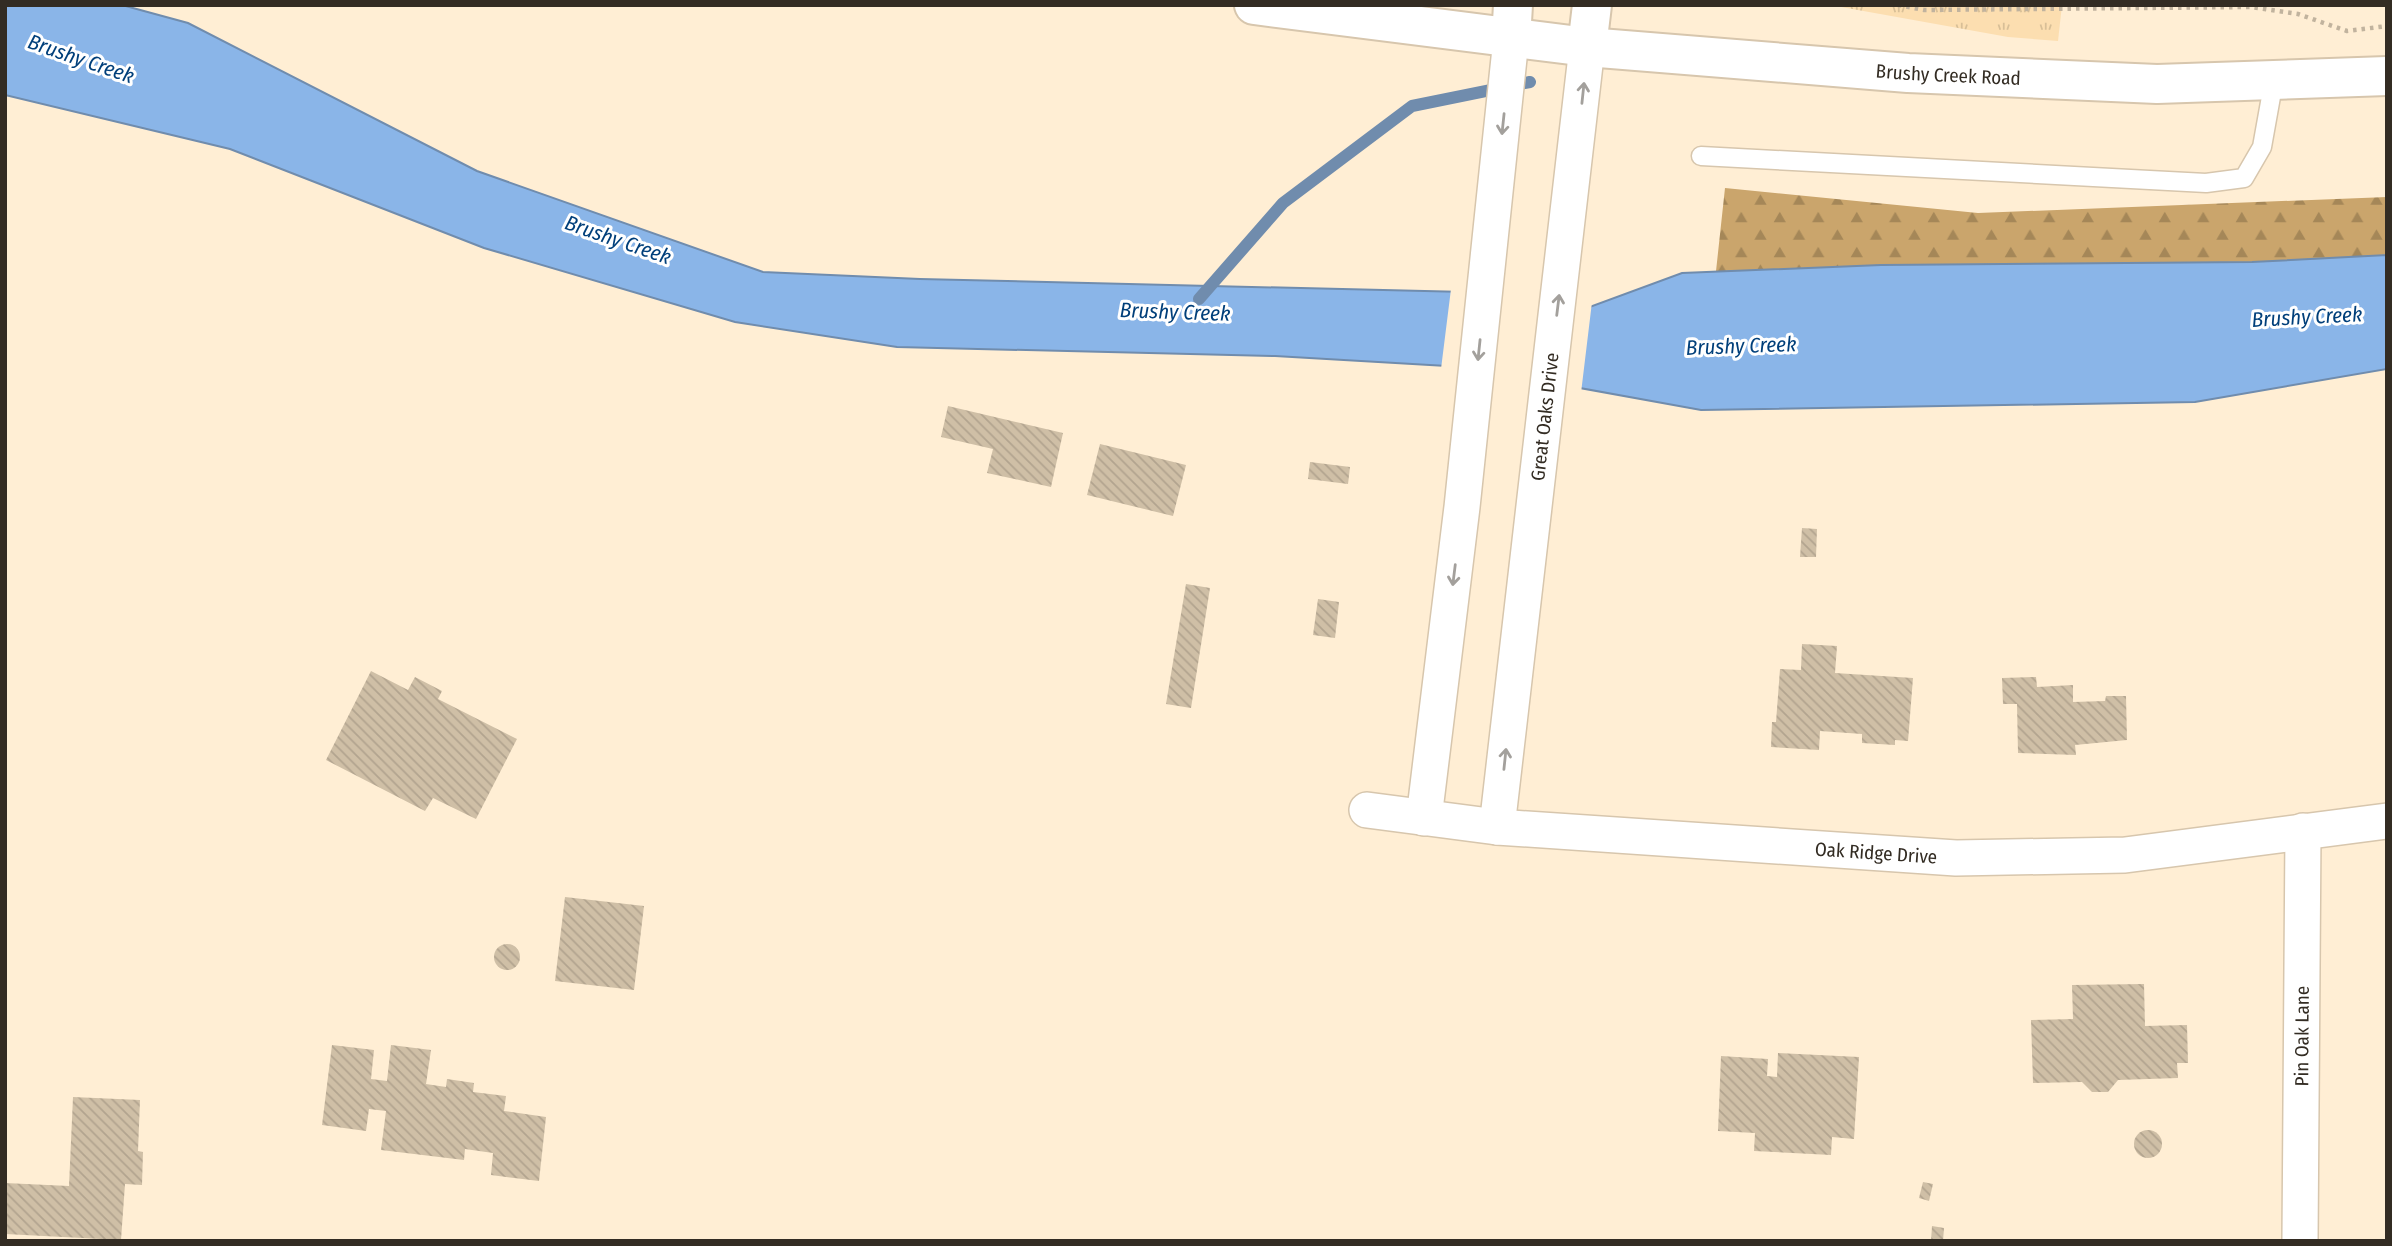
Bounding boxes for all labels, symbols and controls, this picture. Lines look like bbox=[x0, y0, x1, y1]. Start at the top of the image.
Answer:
water label: Brushy Creek bbox=[24, 29, 138, 89]
street label: Brushy Creek Road bbox=[1875, 59, 2021, 90]
one-way arrow bbox=[1577, 82, 1590, 105]
one-way arrow bbox=[1496, 112, 1509, 135]
water label: Brushy Creek bbox=[561, 210, 675, 270]
one-way arrow bbox=[1551, 295, 1564, 317]
water label: Brushy Creek bbox=[1119, 297, 1231, 327]
water label: Brushy Creek bbox=[2251, 301, 2363, 333]
water label: Brushy Creek bbox=[1685, 331, 1797, 361]
one-way arrow bbox=[1472, 338, 1485, 361]
street label: Great Oaks Drive bbox=[1526, 351, 1564, 482]
one-way arrow bbox=[1447, 563, 1460, 586]
one-way arrow bbox=[1498, 748, 1511, 771]
street label: Oak Ridge Drive bbox=[1814, 837, 1938, 869]
street label: Pin Oak Lane bbox=[2290, 986, 2314, 1086]

